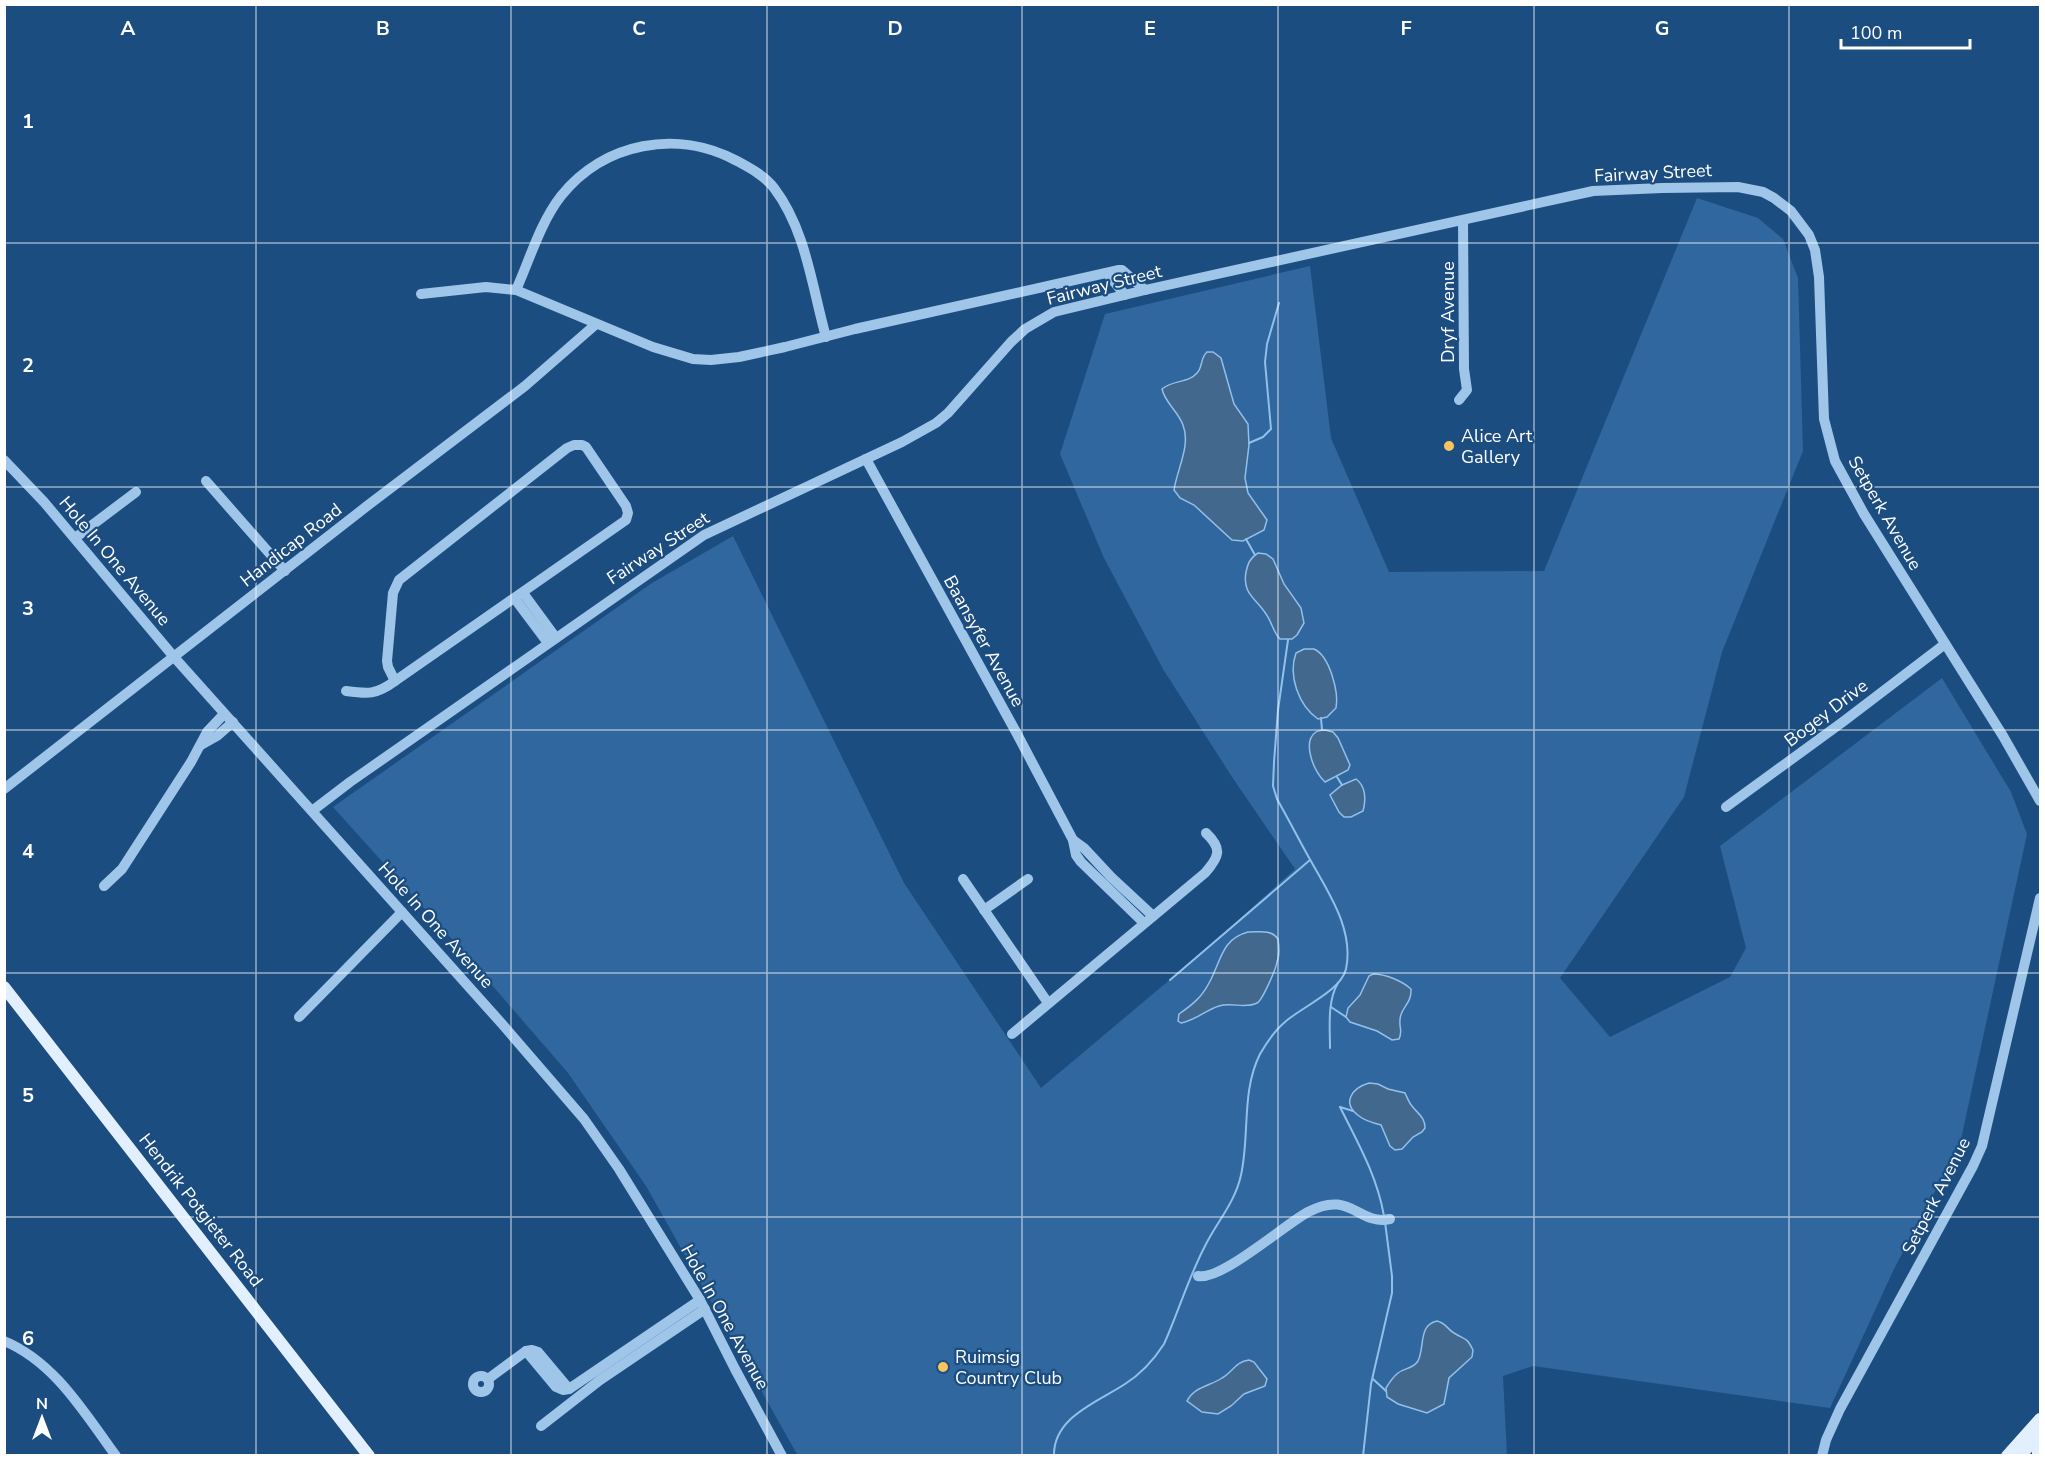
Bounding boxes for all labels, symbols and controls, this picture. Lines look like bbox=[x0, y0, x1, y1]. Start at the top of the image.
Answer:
scale bar bbox=[1841, 12, 1970, 50]
text: A bbox=[121, 15, 136, 42]
text: B bbox=[376, 15, 390, 42]
text: C bbox=[632, 15, 646, 42]
text: D bbox=[887, 15, 903, 42]
text: E bbox=[1144, 15, 1156, 42]
text: F bbox=[1400, 15, 1412, 42]
text: G bbox=[1655, 15, 1669, 42]
text: 100 m bbox=[1850, 21, 1902, 45]
text: 1 bbox=[22, 108, 34, 135]
street label: Fairway Street bbox=[1594, 158, 1713, 188]
street label: Fairway Street bbox=[1044, 259, 1165, 311]
street label: Dryf Avenue bbox=[1436, 261, 1460, 363]
text: 2 bbox=[22, 352, 34, 379]
place label: Alice Art Gallery bbox=[1461, 424, 1533, 469]
marker: Alice Art Gallery bbox=[1442, 439, 1456, 453]
street label: Setperk Avenue bbox=[1843, 451, 1927, 575]
street label: Hole In One Avenue bbox=[54, 491, 176, 631]
street label: Handicap Road bbox=[235, 498, 347, 592]
street label: Fairway Street bbox=[602, 506, 714, 590]
street label: Baansyfer Avenue bbox=[938, 571, 1030, 711]
text: 3 bbox=[22, 595, 34, 622]
street label: Bogey Drive bbox=[1779, 674, 1873, 752]
text: 4 bbox=[22, 838, 34, 865]
street label: Hole In One Avenue bbox=[373, 857, 499, 993]
text: 5 bbox=[22, 1082, 34, 1109]
street label: Hendrik Potgieter Road bbox=[134, 1128, 268, 1292]
street label: Setperk Avenue bbox=[1896, 1133, 1976, 1259]
street label: Hole In One Avenue bbox=[675, 1240, 775, 1394]
text: 6 bbox=[22, 1325, 34, 1352]
place label: Ruimsig Country Club bbox=[955, 1345, 1062, 1390]
marker: Ruimsig Country Club bbox=[936, 1360, 950, 1374]
north arrow bbox=[12, 1388, 72, 1448]
text: N bbox=[36, 1393, 48, 1415]

